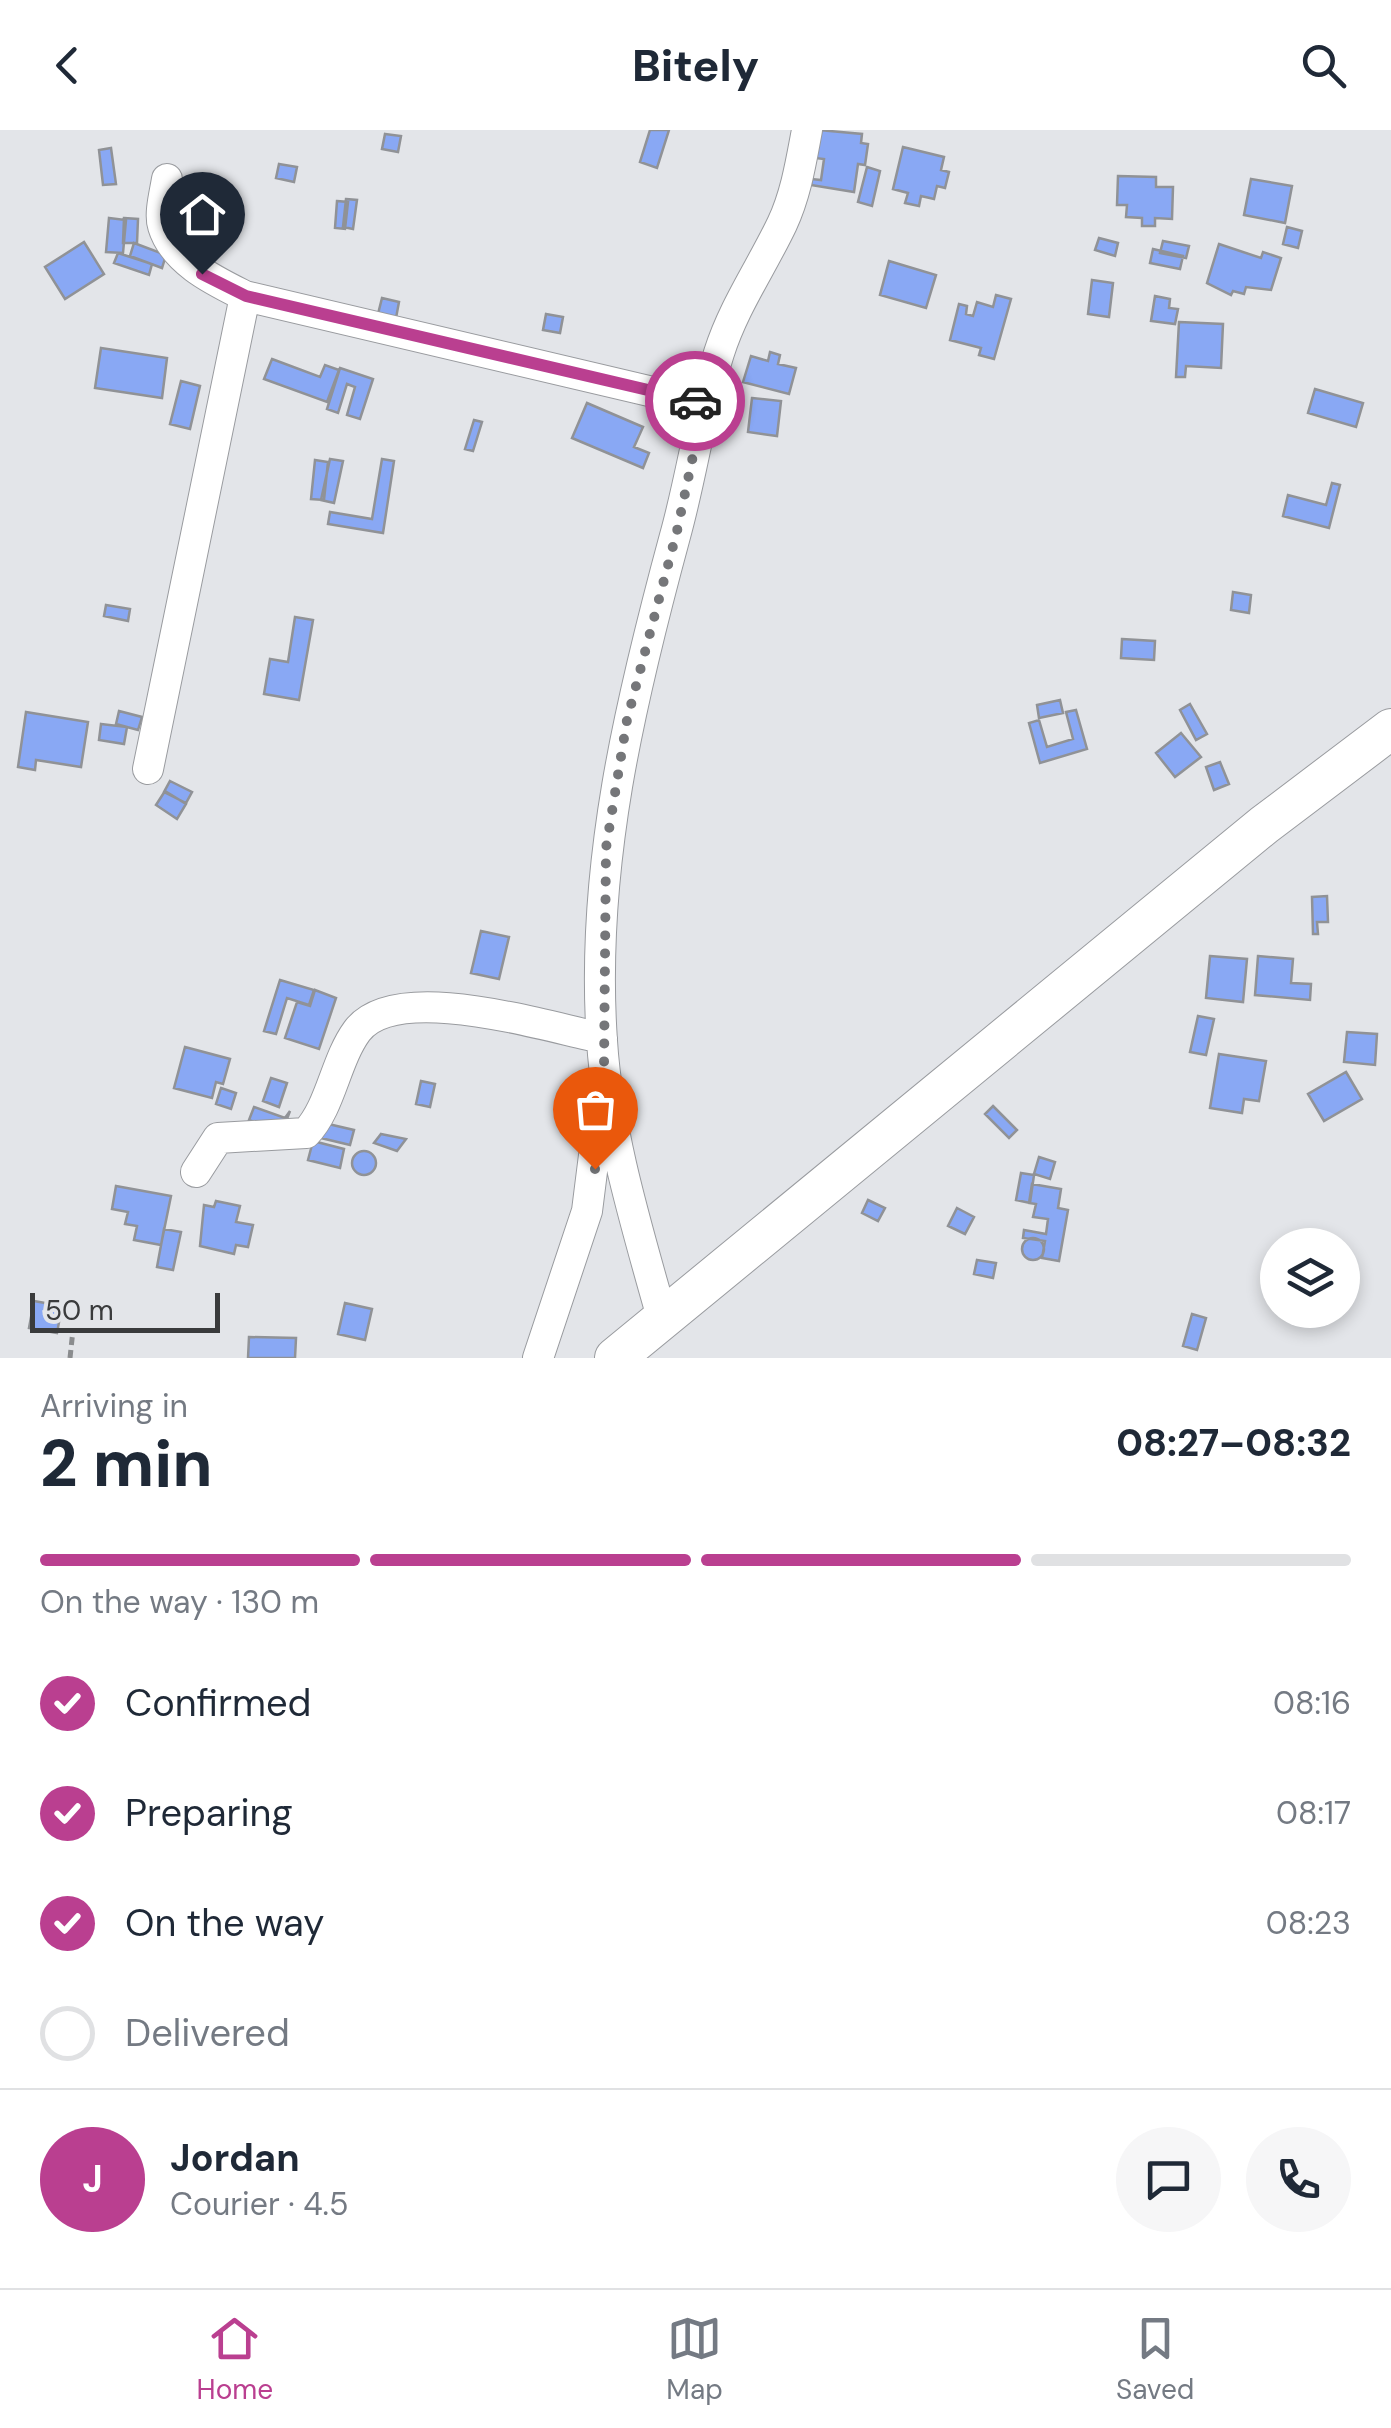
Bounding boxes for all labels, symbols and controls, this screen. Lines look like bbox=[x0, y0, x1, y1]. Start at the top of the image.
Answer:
text: Bitely bbox=[632, 36, 759, 95]
icon: back bbox=[40, 38, 95, 93]
icon: search bbox=[1296, 38, 1351, 93]
pin bbox=[160, 172, 245, 275]
icon: home bbox=[175, 187, 230, 242]
courier bbox=[645, 351, 745, 451]
icon: car bbox=[668, 374, 723, 429]
pin bbox=[553, 1067, 638, 1170]
icon: bag bbox=[568, 1082, 623, 1137]
map controls bbox=[1260, 1228, 1360, 1328]
button: layers bbox=[1260, 1228, 1360, 1328]
scale bar bbox=[30, 1288, 220, 1332]
text: 50 m bbox=[45, 1292, 114, 1329]
text: Arriving in bbox=[40, 1385, 188, 1427]
text: 08:27–08:32 bbox=[1116, 1418, 1351, 1468]
text: 2 min bbox=[40, 1422, 213, 1506]
text: On the way · 130 m bbox=[40, 1581, 319, 1623]
icon: check bbox=[40, 1676, 95, 1731]
text: Confirmed bbox=[125, 1678, 311, 1728]
text: 08:16 bbox=[1273, 1682, 1351, 1724]
icon: check bbox=[40, 1786, 95, 1841]
text: Preparing bbox=[125, 1788, 293, 1838]
text: 08:17 bbox=[1276, 1792, 1351, 1834]
icon: check bbox=[40, 1896, 95, 1951]
text: On the way bbox=[125, 1898, 324, 1948]
text: 08:23 bbox=[1266, 1902, 1351, 1944]
text: Delivered bbox=[125, 2008, 290, 2058]
button: chat bbox=[1116, 2127, 1221, 2232]
button: phone bbox=[1246, 2127, 1351, 2232]
text: Jordan bbox=[170, 2133, 300, 2183]
text: J bbox=[82, 2154, 103, 2204]
text: Courier · 4.5 bbox=[170, 2183, 348, 2225]
tab: Home bbox=[197, 2311, 273, 2408]
tab: Map bbox=[666, 2311, 723, 2408]
tab: Saved bbox=[1116, 2311, 1194, 2408]

